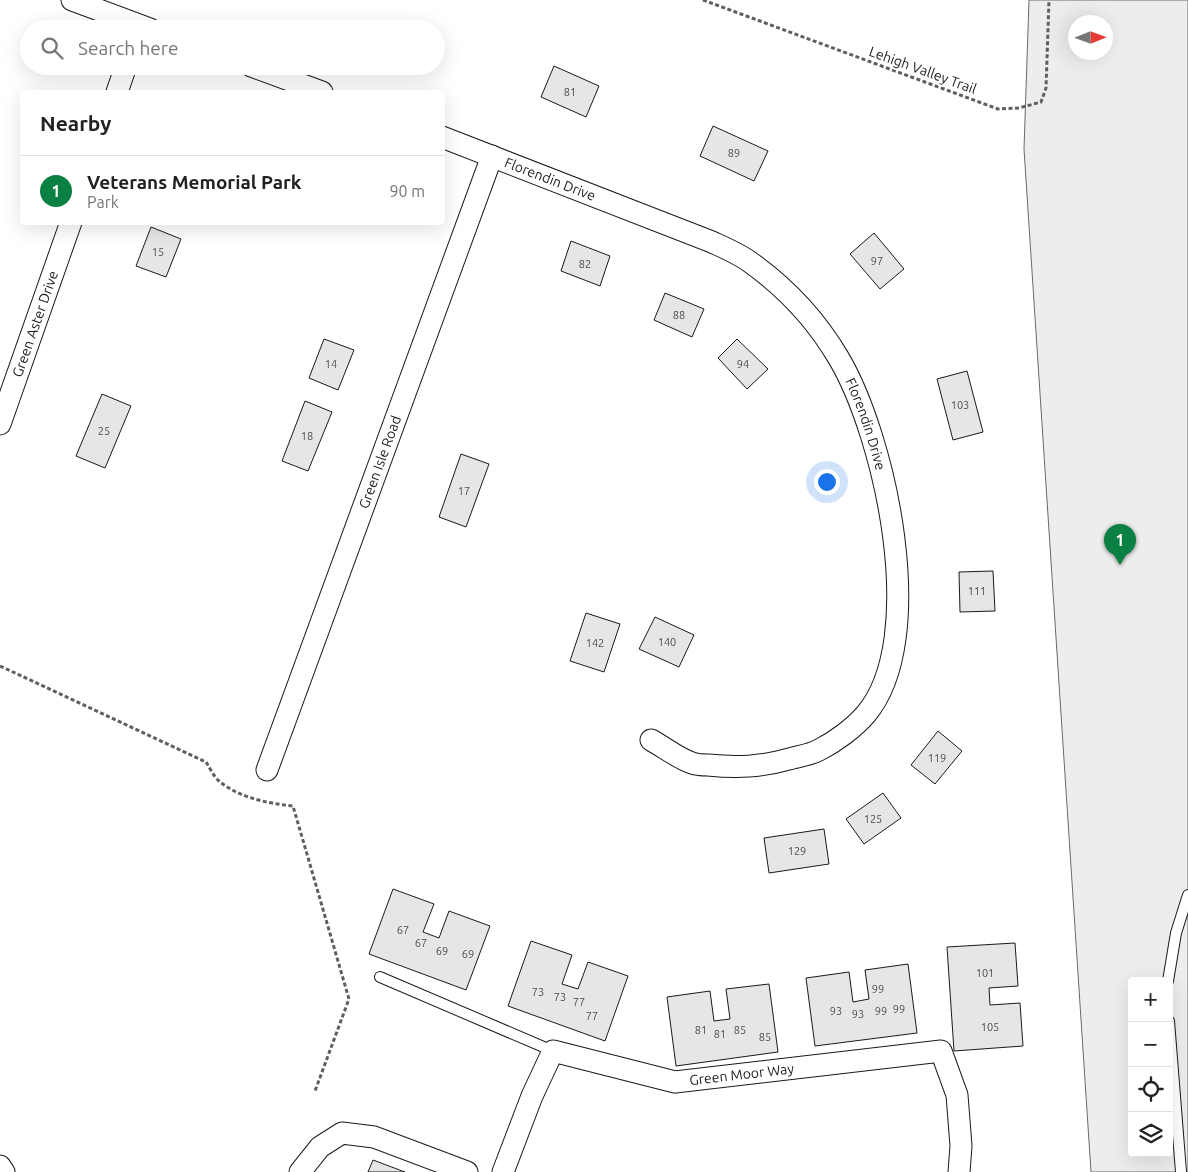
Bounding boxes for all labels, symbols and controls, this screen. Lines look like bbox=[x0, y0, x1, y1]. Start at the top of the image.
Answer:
north arrow bbox=[1068, 15, 1113, 60]
search box bbox=[20, 20, 445, 75]
icon: search bbox=[38, 34, 66, 62]
text: Search here bbox=[78, 37, 178, 59]
street label: Lehigh Valley Trail bbox=[867, 43, 979, 97]
house number: 81 bbox=[564, 86, 576, 98]
text: Nearby bbox=[40, 111, 111, 135]
house number: 89 bbox=[728, 147, 740, 159]
street label: Florendin Drive bbox=[502, 154, 598, 204]
text: Veterans Memorial Park bbox=[87, 171, 302, 193]
text: 1 bbox=[51, 182, 61, 200]
text: 90 m bbox=[389, 182, 425, 200]
text: Park bbox=[87, 193, 119, 211]
house number: 15 bbox=[152, 246, 164, 258]
house number: 97 bbox=[871, 255, 883, 267]
house number: 82 bbox=[579, 258, 591, 270]
street label: Green Aster Drive bbox=[9, 269, 61, 379]
house number: 88 bbox=[673, 309, 685, 321]
house number: 14 bbox=[325, 358, 337, 370]
house number: 94 bbox=[737, 358, 749, 370]
street label: Florendin Drive bbox=[842, 375, 889, 472]
house number: 103 bbox=[951, 399, 969, 411]
street label: Green Isle Road bbox=[356, 413, 404, 511]
house number: 25 bbox=[98, 425, 110, 437]
house number: 18 bbox=[301, 430, 313, 442]
your location bbox=[814, 469, 840, 495]
house number: 17 bbox=[458, 485, 470, 497]
pin: 1 bbox=[1104, 524, 1136, 565]
house number: 111 bbox=[968, 585, 986, 597]
house number: 140 bbox=[658, 636, 676, 648]
house number: 142 bbox=[586, 637, 604, 649]
house number: 119 bbox=[928, 752, 946, 764]
house number: 125 bbox=[864, 813, 882, 825]
house number: 129 bbox=[788, 845, 806, 857]
house number: 67 bbox=[397, 924, 409, 936]
house number: 67 bbox=[415, 937, 427, 949]
house number: 69 bbox=[436, 945, 448, 957]
house number: 69 bbox=[462, 948, 474, 960]
house number: 101 bbox=[976, 967, 994, 979]
map controls bbox=[1128, 977, 1173, 1157]
button: + bbox=[1128, 977, 1173, 1022]
house number: 99 bbox=[872, 983, 884, 995]
house number: 73 bbox=[532, 986, 544, 998]
house number: 73 bbox=[554, 991, 566, 1003]
house number: 77 bbox=[573, 996, 585, 1008]
house number: 99 bbox=[893, 1003, 905, 1015]
house number: 93 bbox=[830, 1005, 842, 1017]
house number: 99 bbox=[875, 1005, 887, 1017]
house number: 93 bbox=[852, 1008, 864, 1020]
house number: 77 bbox=[586, 1010, 598, 1022]
house number: 105 bbox=[981, 1021, 999, 1033]
button: − bbox=[1128, 1022, 1173, 1067]
house number: 81 bbox=[695, 1024, 707, 1036]
house number: 85 bbox=[734, 1024, 746, 1036]
house number: 81 bbox=[714, 1028, 726, 1040]
house number: 85 bbox=[759, 1031, 771, 1043]
street label: Green Moor Way bbox=[689, 1060, 795, 1088]
button: locate bbox=[1128, 1067, 1173, 1112]
button: layers bbox=[1128, 1112, 1173, 1157]

